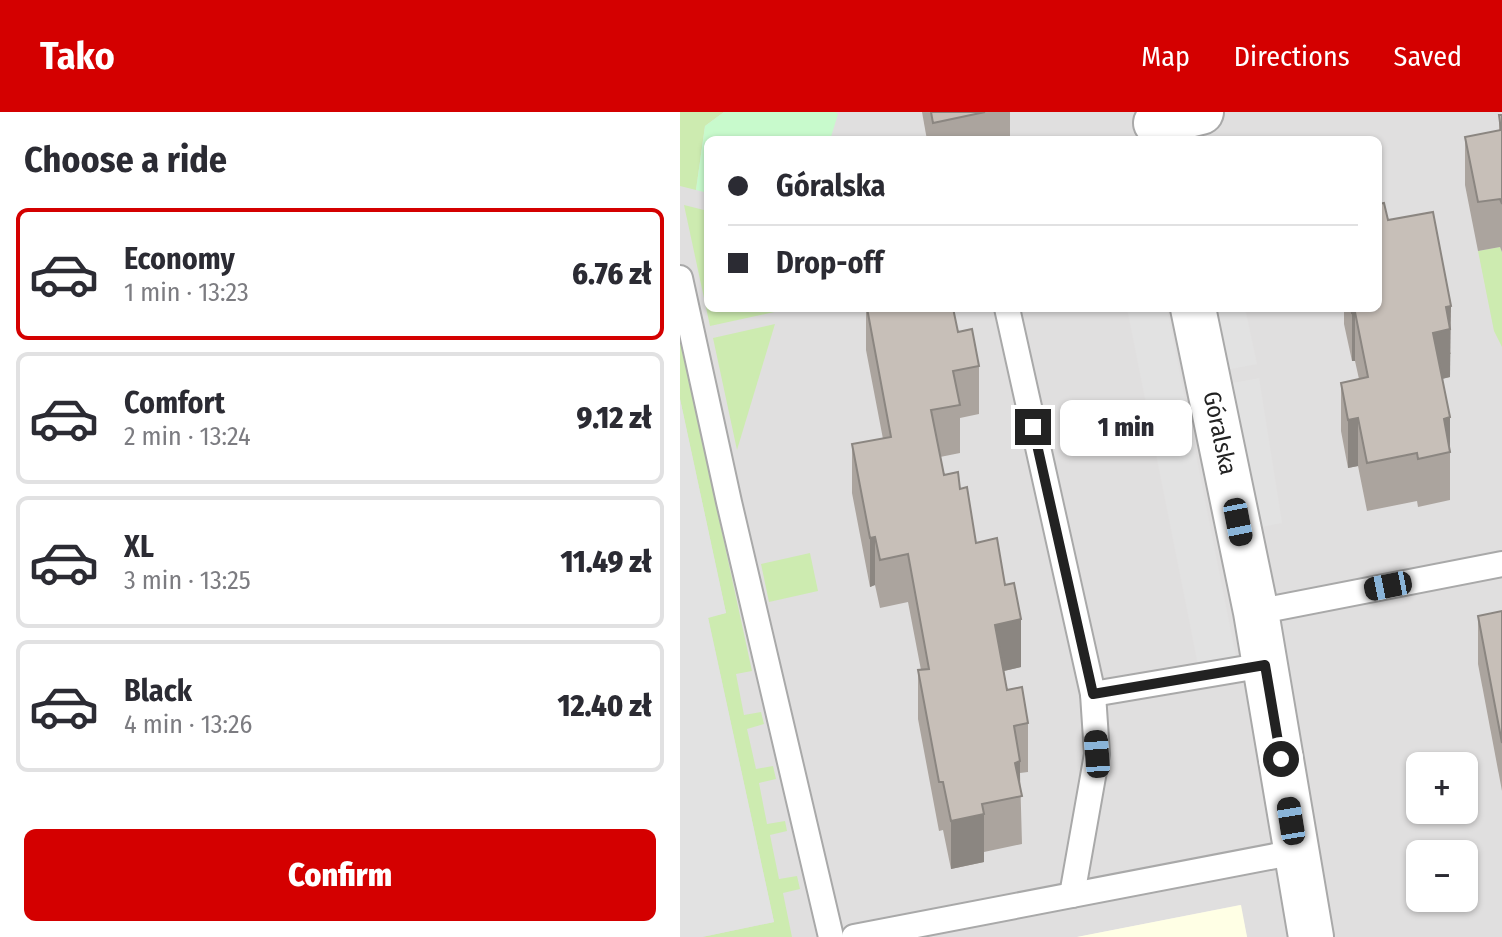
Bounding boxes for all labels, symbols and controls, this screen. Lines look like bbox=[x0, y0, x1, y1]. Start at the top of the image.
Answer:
text: Tako bbox=[40, 33, 115, 79]
text: Map bbox=[1141, 40, 1190, 73]
text: Directions bbox=[1234, 40, 1350, 73]
text: Saved bbox=[1394, 40, 1462, 73]
text: Choose a ride bbox=[24, 138, 227, 182]
text: Góralska bbox=[776, 168, 886, 204]
icon: car bbox=[28, 238, 100, 310]
text: Economy bbox=[124, 241, 235, 277]
text: Drop-off bbox=[776, 245, 883, 281]
text: 6.76 zł bbox=[572, 256, 652, 292]
text: 1 min · 13:23 bbox=[124, 277, 249, 308]
icon: car bbox=[28, 382, 100, 454]
text: Comfort bbox=[124, 385, 225, 421]
street label: Góralska bbox=[1198, 389, 1242, 477]
callout: 1 min bbox=[1061, 399, 1193, 455]
text: 9.12 zł bbox=[576, 400, 652, 436]
route end bbox=[1015, 409, 1051, 445]
text: 1 min bbox=[1098, 412, 1154, 443]
text: 2 min · 13:24 bbox=[124, 421, 250, 452]
car bbox=[1222, 496, 1254, 548]
icon: car bbox=[28, 526, 100, 598]
text: XL bbox=[124, 529, 154, 565]
text: 11.49 zł bbox=[560, 544, 652, 580]
text: 3 min · 13:25 bbox=[124, 565, 251, 596]
car bbox=[1362, 570, 1414, 602]
icon: car bbox=[28, 670, 100, 742]
text: Black bbox=[124, 673, 192, 709]
text: 12.40 zł bbox=[557, 688, 652, 724]
text: 4 min · 13:26 bbox=[124, 709, 252, 740]
car bbox=[1083, 729, 1111, 779]
route start bbox=[1263, 741, 1299, 777]
map controls bbox=[1406, 752, 1478, 912]
button: + bbox=[1406, 752, 1478, 824]
car bbox=[1275, 795, 1307, 847]
button: Confirm bbox=[24, 829, 656, 921]
button: − bbox=[1406, 840, 1478, 912]

